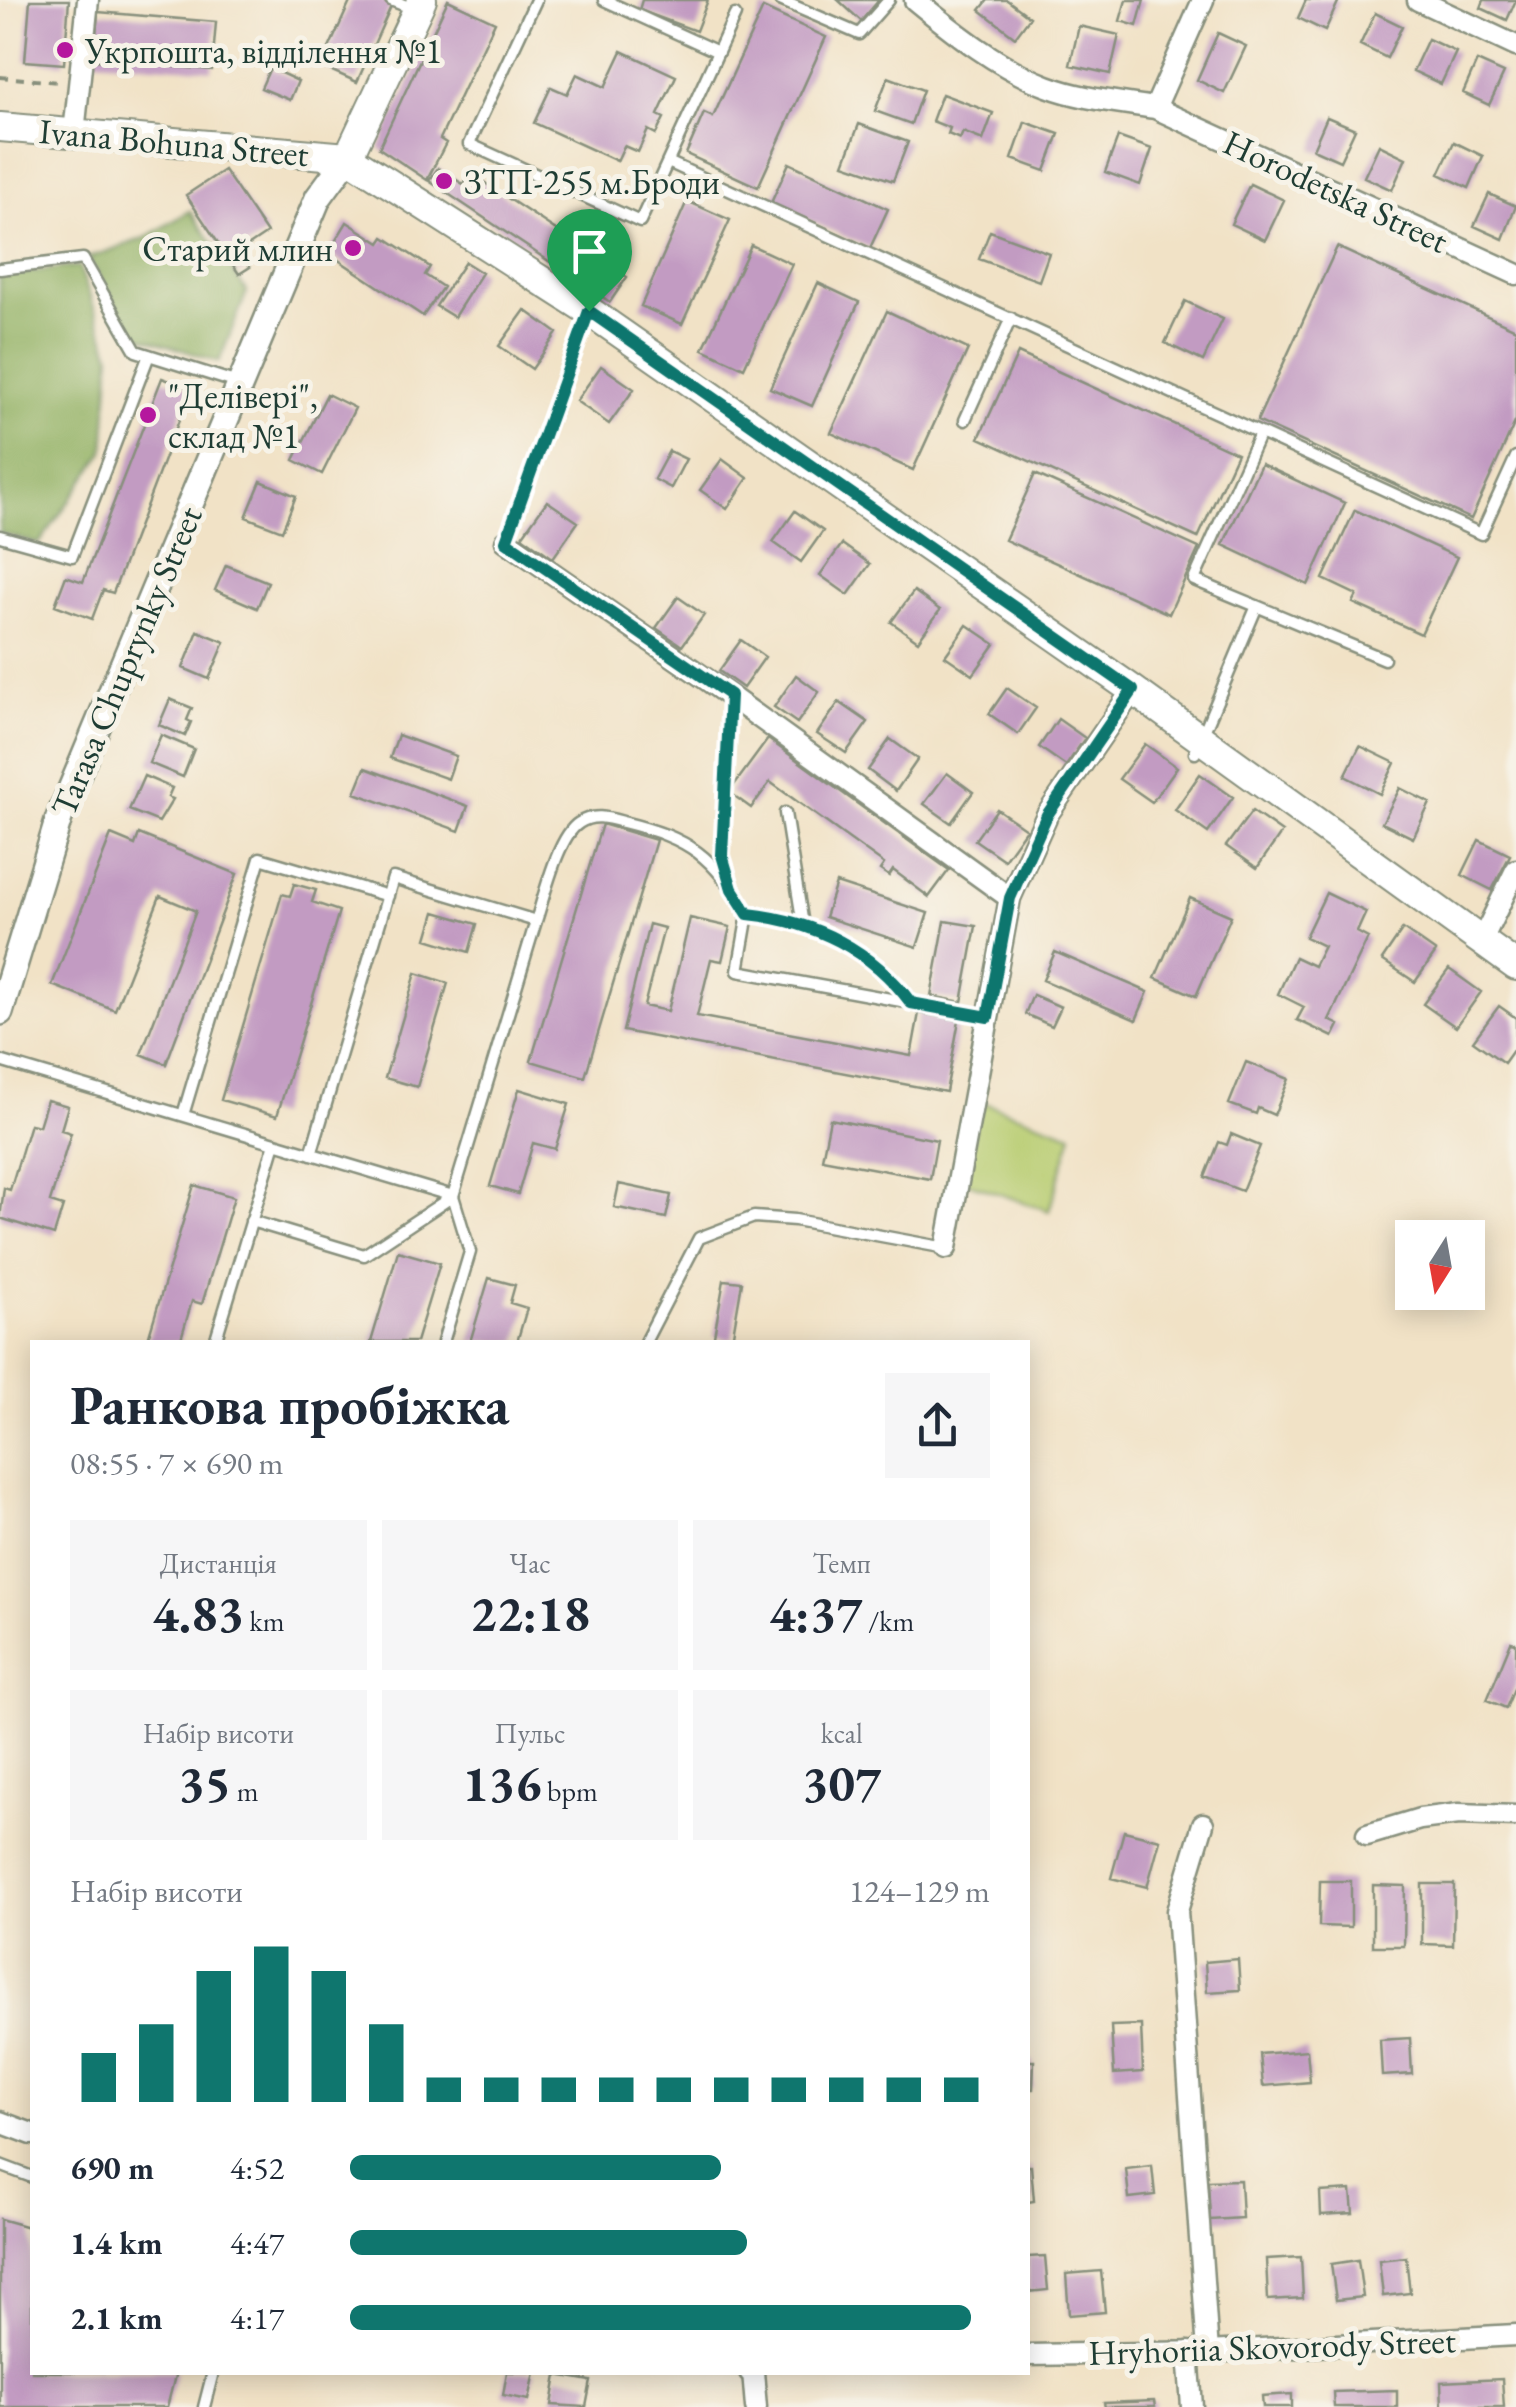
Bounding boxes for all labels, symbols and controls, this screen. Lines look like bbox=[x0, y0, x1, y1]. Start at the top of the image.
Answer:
place label: Укрпошта, відділення №1 bbox=[84, 28, 442, 74]
marker: Укрпошта, відділення №1 bbox=[54, 39, 76, 61]
street label: Ivana Bohuna Street bbox=[37, 108, 311, 176]
street label: Horodetska Street bbox=[1217, 119, 1455, 263]
place label: ЗТП-255 м.Броди bbox=[464, 159, 720, 205]
marker: ЗТП-255 м.Броди bbox=[433, 170, 455, 192]
pin bbox=[547, 209, 632, 312]
icon: arrive bbox=[562, 224, 617, 279]
place label: Старий млин bbox=[142, 226, 333, 272]
marker: Старий млин bbox=[342, 237, 364, 259]
place label: "Делівері", склад №1 bbox=[168, 373, 318, 458]
marker: "Делівері", склад №1 bbox=[137, 404, 159, 426]
street label: Tarasa Chuprynky Street bbox=[40, 499, 212, 823]
north arrow bbox=[1395, 1220, 1485, 1310]
map controls bbox=[1395, 1220, 1485, 1310]
text: Ранкова пробіжка bbox=[70, 1369, 509, 1440]
button: share bbox=[885, 1373, 990, 1478]
text: 08:55 · 7 × 690 m bbox=[70, 1442, 283, 1484]
text: Дистанція bbox=[160, 1545, 277, 1581]
text: Час bbox=[509, 1545, 551, 1581]
text: Темп bbox=[812, 1545, 871, 1581]
text: 4.83 bbox=[152, 1581, 244, 1646]
text: 22:18 bbox=[470, 1581, 590, 1646]
text: 4:37 bbox=[769, 1581, 863, 1646]
text: km bbox=[244, 1603, 284, 1639]
text: /km bbox=[863, 1603, 914, 1639]
text: Набір висоти bbox=[143, 1715, 294, 1751]
text: Пульс bbox=[495, 1715, 565, 1751]
text: kcal bbox=[821, 1715, 863, 1751]
text: 35 bbox=[178, 1751, 231, 1816]
text: 136 bbox=[462, 1751, 542, 1816]
text: 307 bbox=[802, 1751, 881, 1816]
text: m bbox=[231, 1773, 258, 1809]
text: bpm bbox=[542, 1773, 598, 1809]
text: Набір висоти bbox=[70, 1870, 243, 1912]
text: 124–129 m bbox=[849, 1870, 990, 1912]
text: 690 m bbox=[70, 2147, 154, 2189]
text: 4:52 bbox=[230, 2147, 284, 2189]
text: 1.4 km bbox=[70, 2222, 163, 2264]
text: 4:47 bbox=[230, 2222, 284, 2264]
text: 2.1 km bbox=[70, 2297, 163, 2339]
text: 4:17 bbox=[230, 2297, 284, 2339]
street label: Hryhoriia Skovorody Street bbox=[1087, 2317, 1457, 2375]

